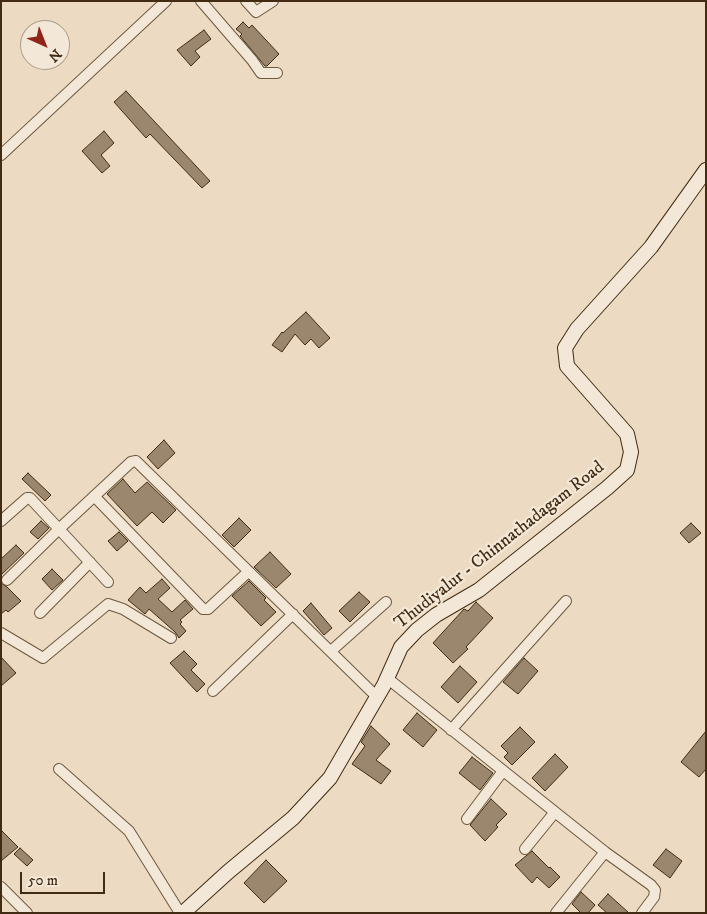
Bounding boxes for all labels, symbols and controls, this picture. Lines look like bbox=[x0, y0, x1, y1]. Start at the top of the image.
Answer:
north arrow bbox=[20, 20, 70, 70]
text: N bbox=[44, 45, 65, 66]
street label: Thudiyalur - Chinnathadagam Road bbox=[391, 457, 609, 635]
scale bar bbox=[22, 862, 108, 894]
text: 50 m bbox=[28, 871, 58, 890]

